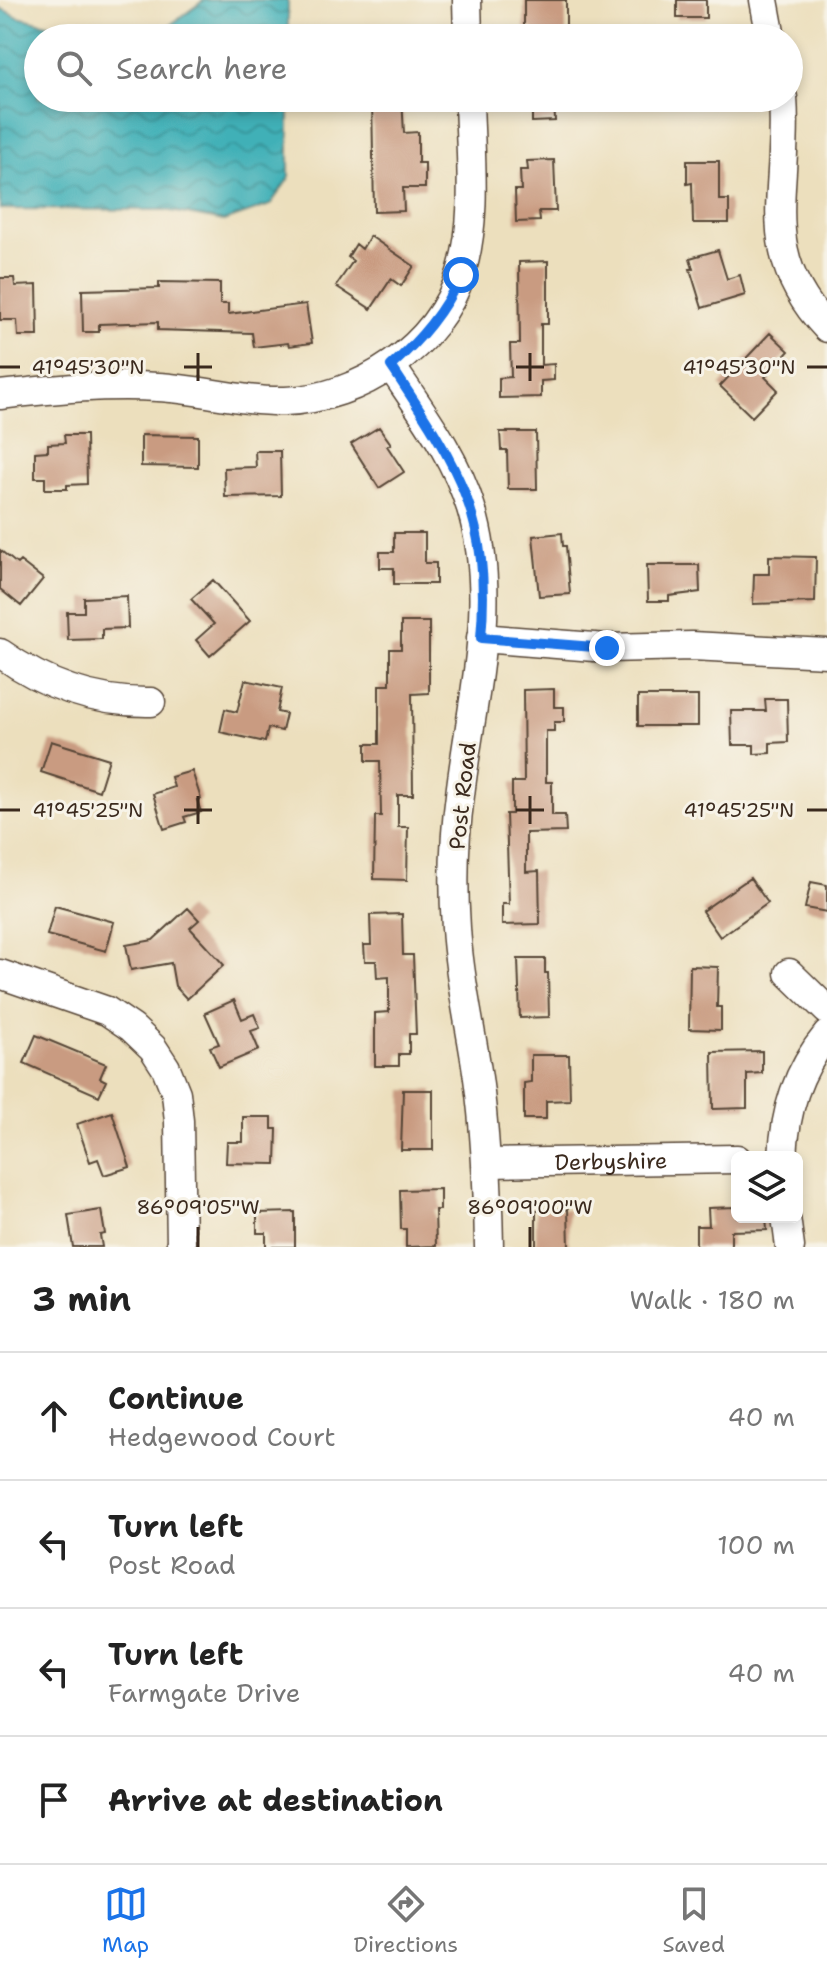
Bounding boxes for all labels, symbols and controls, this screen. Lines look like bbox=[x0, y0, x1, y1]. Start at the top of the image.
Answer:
search box bbox=[24, 24, 803, 112]
icon: search bbox=[52, 46, 96, 90]
text: Search here bbox=[116, 48, 287, 89]
route start bbox=[443, 257, 479, 293]
text: 41°45'30"N bbox=[32, 354, 144, 380]
text: 41°45'30"N bbox=[683, 354, 795, 380]
route end bbox=[589, 630, 625, 666]
street label: Post Road bbox=[442, 741, 483, 851]
text: 41°45'25"N bbox=[33, 797, 143, 823]
text: 41°45'25"N bbox=[684, 797, 794, 823]
street label: Derbyshire bbox=[554, 1146, 668, 1177]
map controls bbox=[731, 1151, 803, 1223]
button: layers bbox=[731, 1151, 803, 1223]
text: 86°09'05"W bbox=[136, 1194, 260, 1220]
text: 86°09'00"W bbox=[467, 1194, 593, 1220]
text: 3 min bbox=[32, 1276, 131, 1322]
text: Walk · 180 m bbox=[630, 1282, 795, 1317]
text: Continue bbox=[108, 1378, 244, 1419]
icon: ahead bbox=[32, 1394, 76, 1438]
text: 40 m bbox=[728, 1399, 795, 1434]
text: Hedgewood Court bbox=[108, 1419, 336, 1454]
text: Turn left bbox=[108, 1506, 243, 1547]
icon: left bbox=[32, 1522, 76, 1566]
text: 100 m bbox=[717, 1527, 795, 1562]
text: Post Road bbox=[108, 1547, 236, 1582]
text: Turn left bbox=[108, 1634, 243, 1675]
icon: left bbox=[32, 1650, 76, 1694]
text: 40 m bbox=[728, 1655, 795, 1690]
text: Farmgate Drive bbox=[108, 1675, 300, 1710]
icon: arrive bbox=[32, 1778, 76, 1822]
text: Arrive at destination bbox=[108, 1780, 443, 1821]
tab: Map bbox=[102, 1882, 149, 1959]
tab: Directions bbox=[353, 1882, 458, 1959]
tab: Saved bbox=[662, 1882, 725, 1959]

